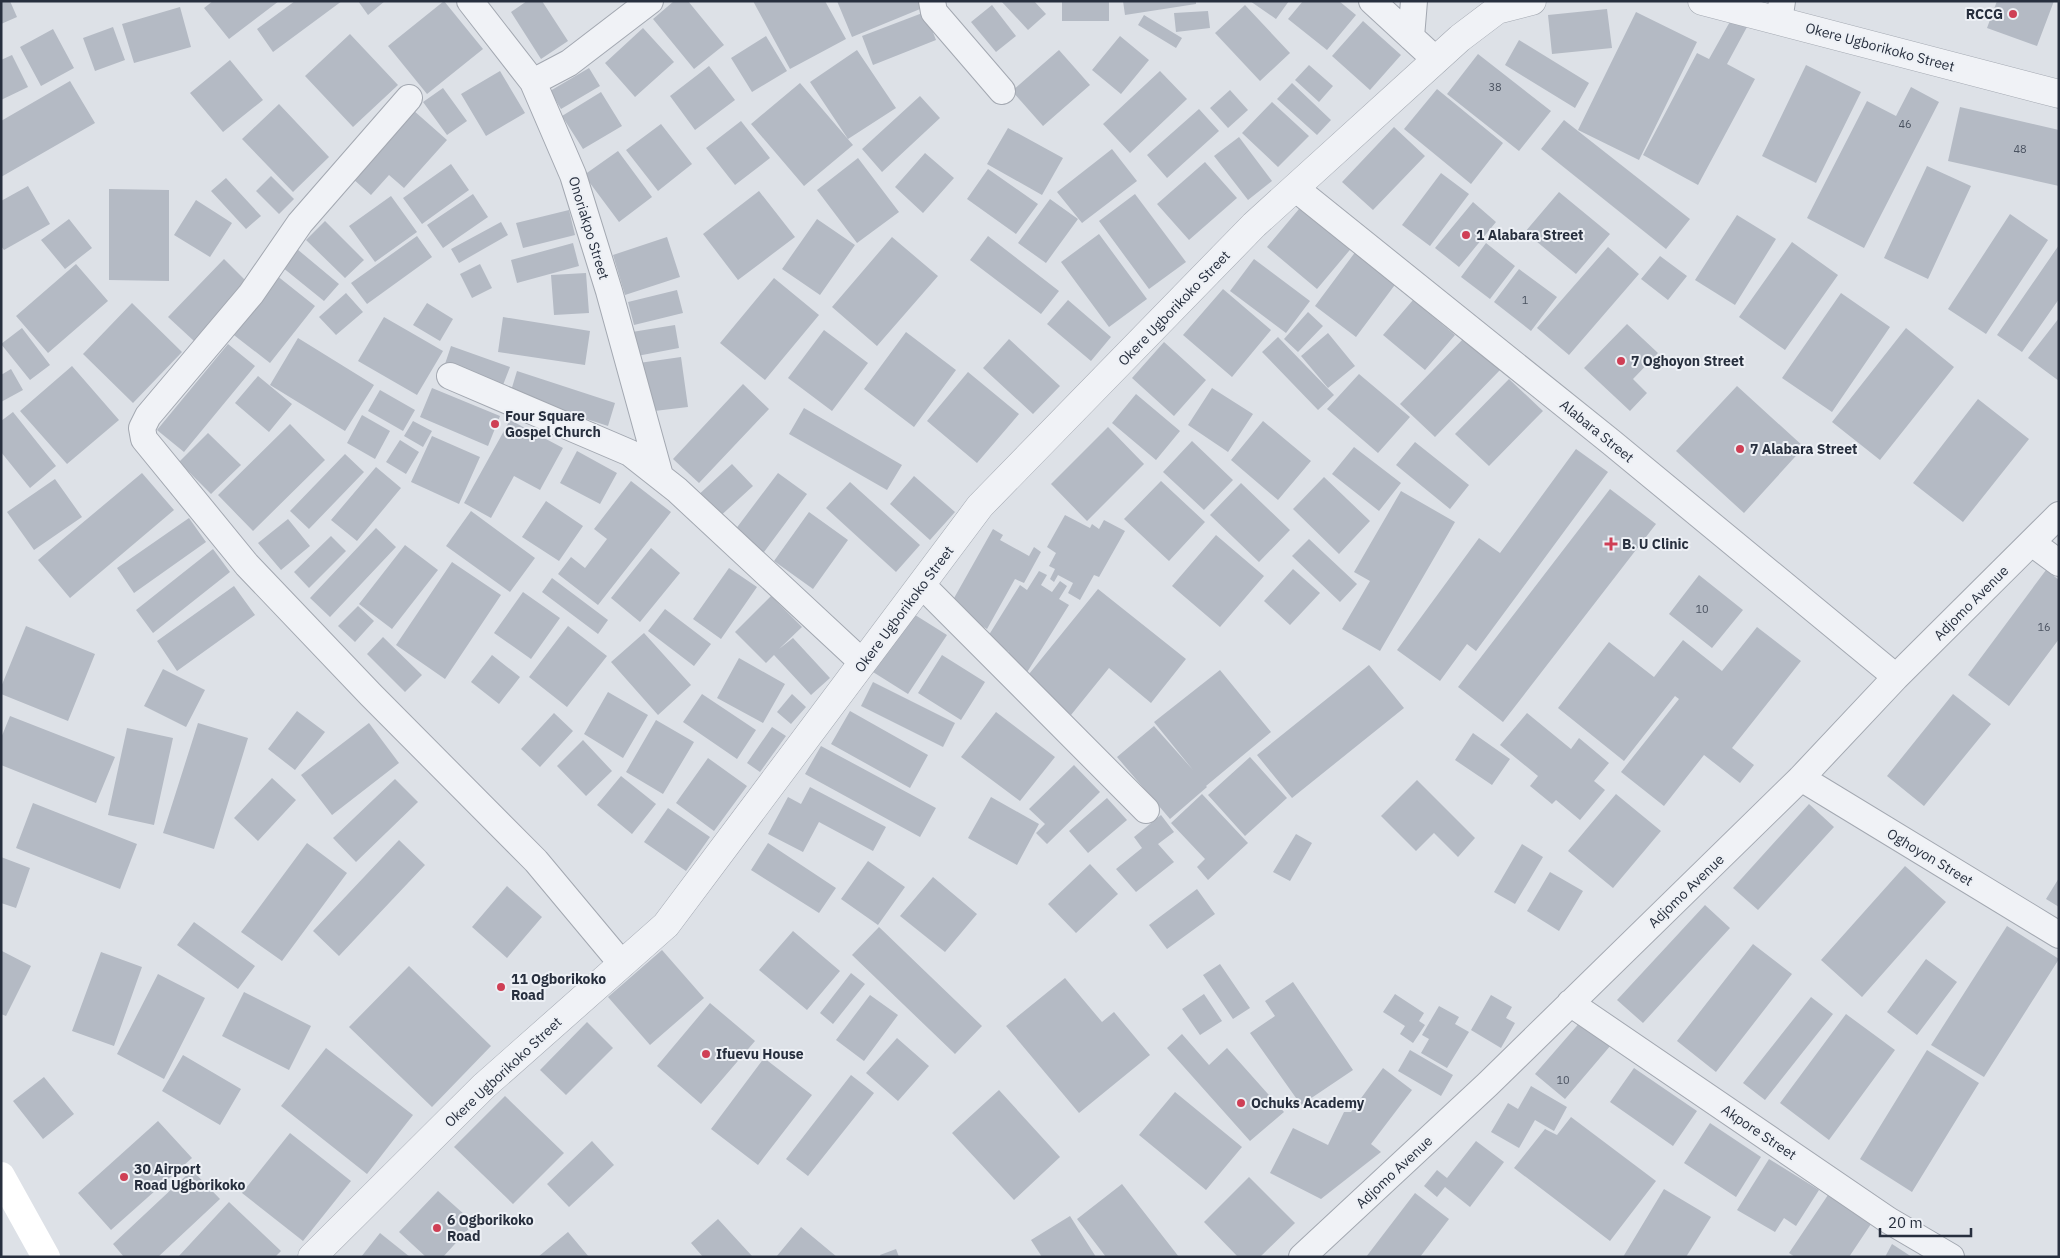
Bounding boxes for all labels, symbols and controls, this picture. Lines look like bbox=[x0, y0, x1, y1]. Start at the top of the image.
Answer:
place label: RCCG bbox=[1966, 5, 2003, 23]
marker: RCCG bbox=[2007, 8, 2019, 20]
street label: Okere Ugborikoko Street bbox=[1803, 18, 1957, 76]
house number: 38 bbox=[1488, 80, 1502, 94]
house number: 46 bbox=[1898, 117, 1912, 131]
house number: 48 bbox=[2013, 142, 2027, 156]
street label: Onoriakpo Street bbox=[565, 174, 613, 282]
place label: 1 Alabara Street bbox=[1476, 226, 1583, 244]
marker: 1 Alabara Street bbox=[1460, 229, 1472, 241]
street label: Okere Ugborikoko Street bbox=[1114, 246, 1234, 370]
house number: 1 bbox=[1522, 293, 1529, 307]
place label: 7 Oghoyon Street bbox=[1631, 352, 1744, 370]
marker: 7 Oghoyon Street bbox=[1615, 355, 1627, 367]
street label: Alabara Street bbox=[1556, 396, 1638, 466]
place label: Four Square Gospel Church bbox=[505, 407, 601, 441]
marker: Four Square Gospel Church bbox=[489, 418, 501, 430]
place label: 7 Alabara Street bbox=[1750, 440, 1857, 458]
marker: 7 Alabara Street bbox=[1734, 443, 1746, 455]
place label: B. U Clinic bbox=[1622, 535, 1689, 553]
marker: B. U Clinic bbox=[1604, 537, 1618, 551]
street label: Okere Ugborikoko Street bbox=[851, 542, 958, 676]
street label: Adjomo Avenue bbox=[1930, 562, 2012, 644]
house number: 10 bbox=[1695, 602, 1709, 616]
house number: 16 bbox=[2037, 620, 2051, 634]
street label: Oghoyon Street bbox=[1884, 824, 1976, 890]
street label: Adjomo Avenue bbox=[1644, 850, 1728, 932]
place label: 11 Ogborikoko Road bbox=[511, 970, 606, 1004]
marker: 11 Ogborikoko Road bbox=[495, 981, 507, 993]
street label: Okere Ugborikoko Street bbox=[441, 1013, 565, 1131]
place label: Ifuevu House bbox=[716, 1045, 804, 1063]
marker: Ifuevu House bbox=[700, 1048, 712, 1060]
house number: 10 bbox=[1556, 1073, 1570, 1087]
place label: Ochuks Academy bbox=[1251, 1094, 1365, 1112]
marker: Ochuks Academy bbox=[1235, 1097, 1247, 1109]
street label: Akpore Street bbox=[1718, 1100, 1800, 1164]
street label: Adjomo Avenue bbox=[1352, 1132, 1436, 1212]
place label: 30 Airport Road Ugborikoko bbox=[134, 1160, 246, 1194]
marker: 30 Airport Road Ugborikoko bbox=[118, 1171, 130, 1183]
scale bar bbox=[1880, 1206, 1971, 1238]
place label: 6 Ogborikoko Road bbox=[447, 1211, 534, 1245]
text: 20 m bbox=[1888, 1213, 1923, 1232]
marker: 6 Ogborikoko Road bbox=[431, 1222, 443, 1234]

